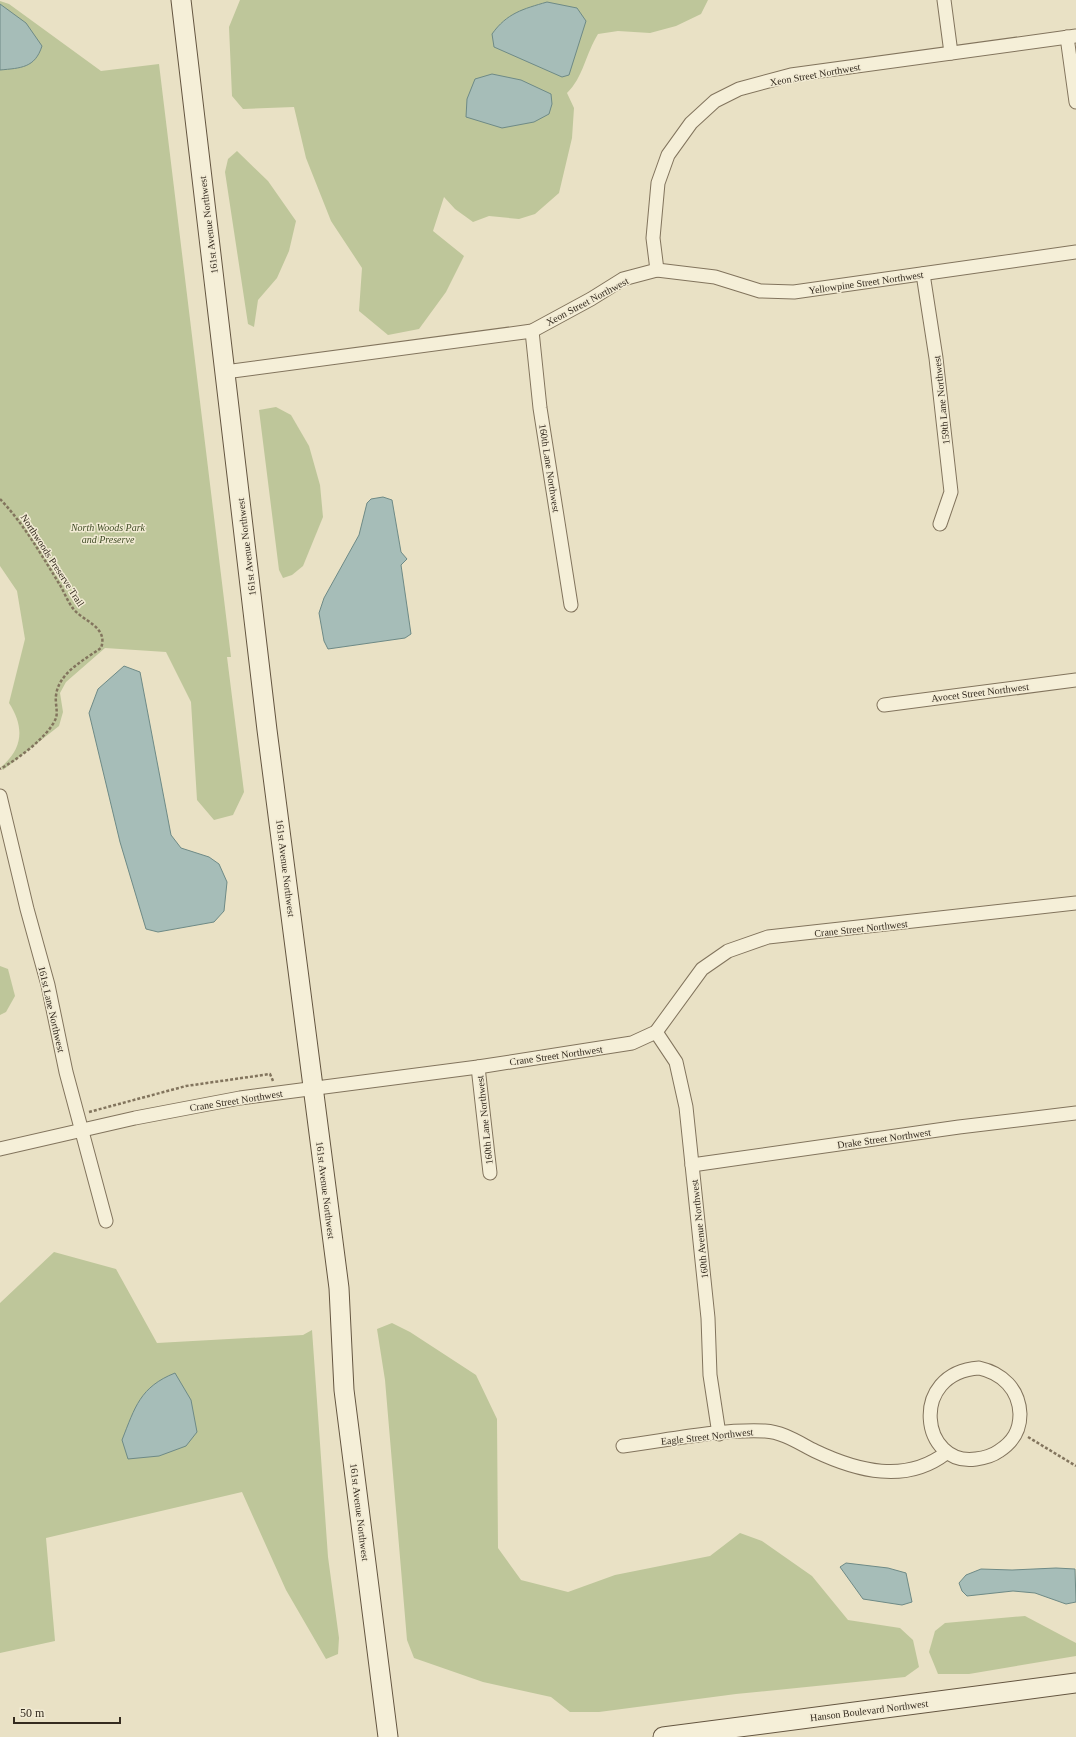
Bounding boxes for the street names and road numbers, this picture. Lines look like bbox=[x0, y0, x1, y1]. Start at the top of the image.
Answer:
street label: Xeon Street Northwest bbox=[769, 61, 861, 88]
street label: 161st Avenue Northwest bbox=[197, 175, 220, 274]
street label: Yellowpine Street Northwest bbox=[808, 269, 924, 296]
street label: Xeon Street Northwest bbox=[544, 275, 630, 328]
street label: 159th Lane Northwest bbox=[931, 355, 952, 445]
street label: 160th Lane Northwest bbox=[537, 423, 562, 513]
street label: 161st Avenue Northwest bbox=[235, 497, 258, 596]
street label: Northwoods Preserve Trail bbox=[19, 512, 87, 609]
street label: Avocet Street Northwest bbox=[931, 681, 1030, 704]
street label: 161st Avenue Northwest bbox=[274, 819, 297, 918]
street label: Crane Street Northwest bbox=[814, 918, 909, 939]
street label: 161st Lane Northwest bbox=[36, 965, 67, 1054]
street label: Crane Street Northwest bbox=[509, 1043, 604, 1067]
street label: 160th Lane Northwest bbox=[474, 1075, 495, 1165]
street label: Crane Street Northwest bbox=[189, 1088, 284, 1113]
street label: Drake Street Northwest bbox=[837, 1126, 932, 1151]
street label: 161st Avenue Northwest bbox=[314, 1141, 337, 1240]
street label: 160th Avenue Northwest bbox=[689, 1179, 710, 1279]
street label: Eagle Street Northwest bbox=[660, 1426, 754, 1447]
street label: 161st Avenue Northwest bbox=[348, 1463, 371, 1562]
street label: Hanson Boulevard Northwest bbox=[809, 1698, 929, 1723]

